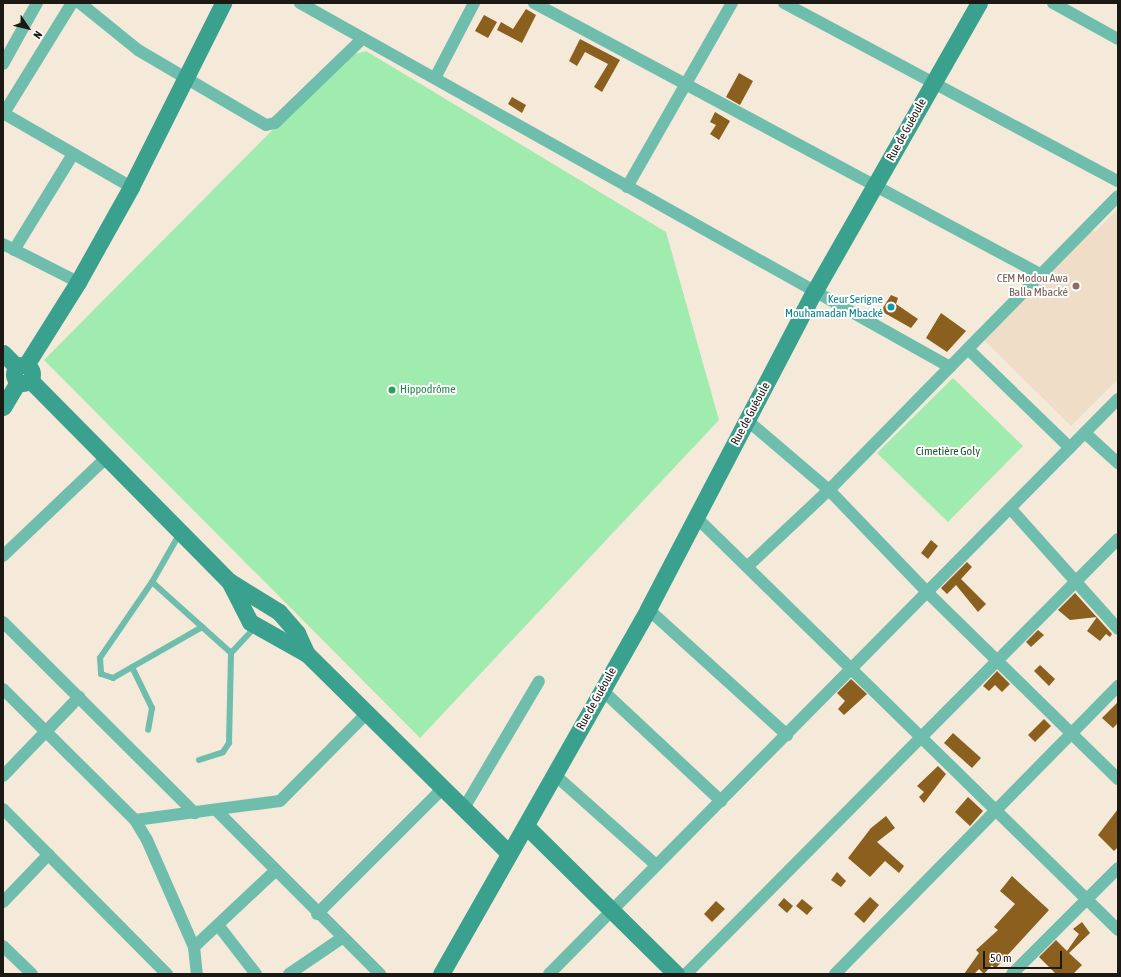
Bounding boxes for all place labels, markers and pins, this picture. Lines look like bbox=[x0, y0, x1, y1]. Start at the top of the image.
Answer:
place label: CEM Modou Awa Balla Mbacké bbox=[997, 272, 1068, 300]
marker: CEM Modou Awa Balla Mbacké bbox=[1071, 281, 1081, 291]
place label: Keur Serigne Mouhamadan Mbacké bbox=[785, 293, 883, 321]
marker: Keur Serigne Mouhamadan Mbacké bbox=[886, 302, 896, 312]
place label: Hippodrôme bbox=[400, 383, 456, 397]
marker: Hippodrôme bbox=[387, 385, 397, 395]

